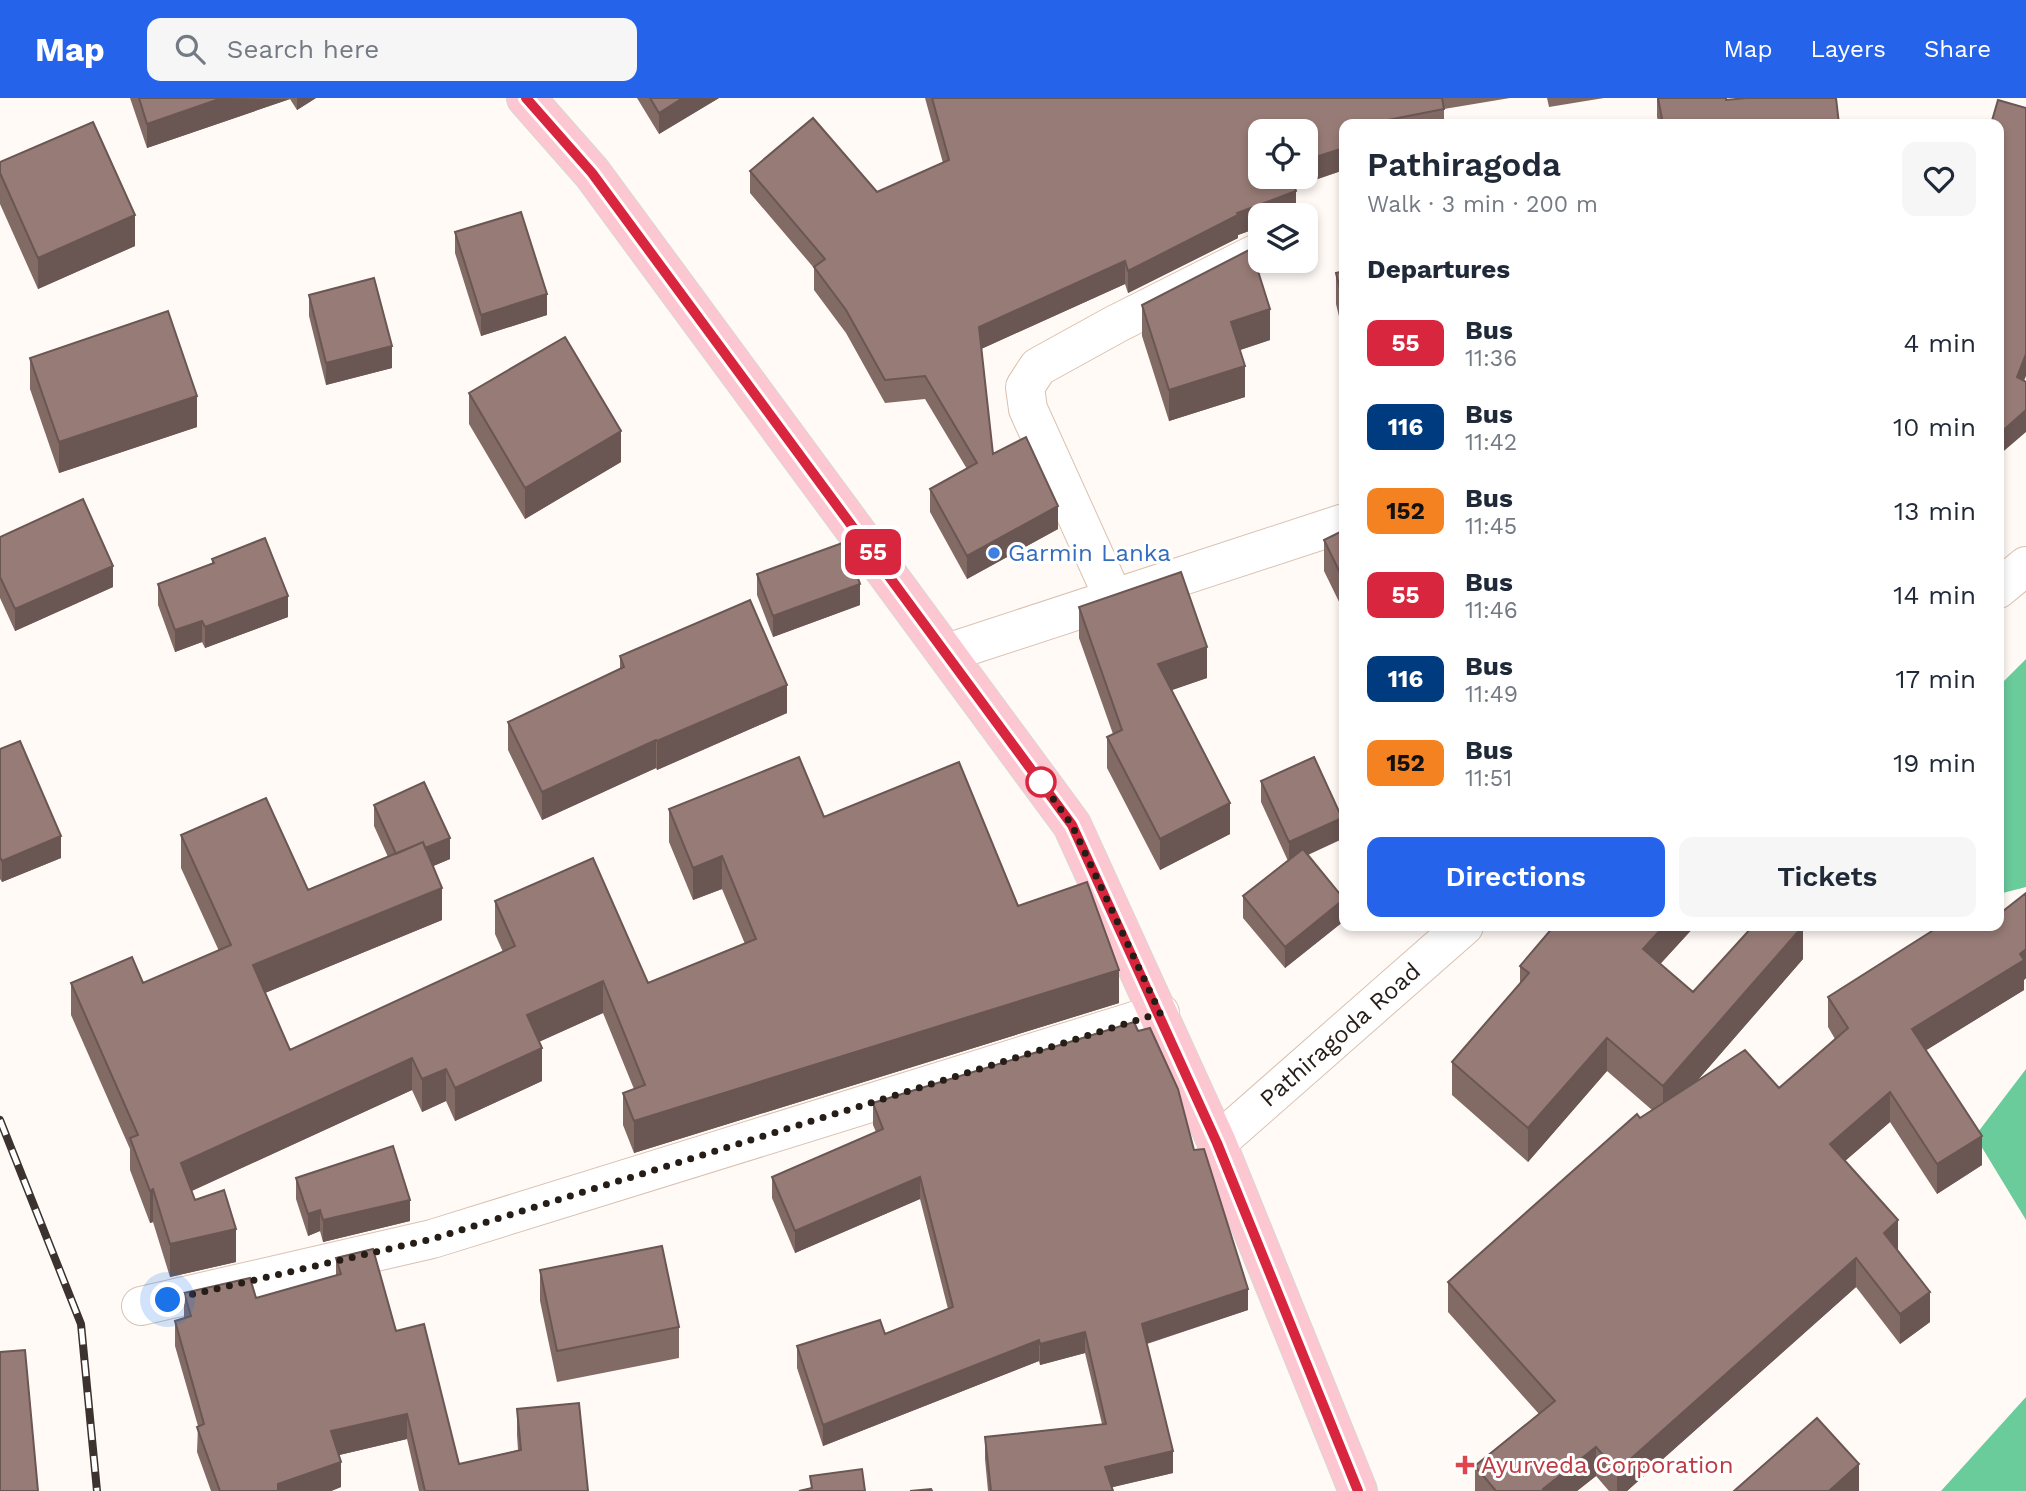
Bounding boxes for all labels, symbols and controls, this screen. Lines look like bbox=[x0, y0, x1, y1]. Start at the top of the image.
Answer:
search box bbox=[147, 18, 637, 81]
text: Map bbox=[35, 30, 105, 69]
icon: search bbox=[171, 30, 209, 68]
text: Search here bbox=[227, 34, 379, 64]
text: Map bbox=[1724, 35, 1772, 63]
text: Layers bbox=[1810, 35, 1886, 63]
text: Share bbox=[1924, 35, 1991, 63]
map controls bbox=[1248, 119, 1318, 273]
button: locate bbox=[1248, 119, 1318, 189]
button: heart bbox=[1902, 142, 1976, 216]
text: Pathiragoda bbox=[1367, 145, 1561, 184]
text: Walk · 3 min · 200 m bbox=[1367, 191, 1598, 218]
button: layers bbox=[1248, 203, 1318, 273]
text: Departures bbox=[1367, 254, 1510, 284]
text: Bus bbox=[1465, 315, 1513, 345]
text: 4 min bbox=[1903, 328, 1976, 358]
text: 55 bbox=[1392, 329, 1419, 357]
text: 11:36 bbox=[1465, 345, 1517, 372]
text: Bus bbox=[1465, 399, 1513, 429]
text: 10 min bbox=[1893, 412, 1976, 442]
text: 116 bbox=[1388, 413, 1423, 441]
text: 11:42 bbox=[1465, 429, 1517, 456]
text: Bus bbox=[1465, 483, 1513, 513]
text: 13 min bbox=[1894, 496, 1976, 526]
text: 152 bbox=[1386, 497, 1425, 525]
text: 11:45 bbox=[1465, 513, 1517, 540]
line badge: 55 bbox=[842, 529, 904, 575]
text: 55 bbox=[859, 538, 887, 566]
place label: Garmin Lanka bbox=[1008, 539, 1171, 567]
marker: Garmin Lanka bbox=[986, 545, 1002, 561]
text: Bus bbox=[1465, 567, 1513, 597]
text: 14 min bbox=[1893, 580, 1976, 610]
text: 55 bbox=[1392, 581, 1419, 609]
text: 11:46 bbox=[1465, 597, 1518, 624]
text: Bus bbox=[1465, 651, 1513, 681]
text: 17 min bbox=[1895, 664, 1976, 694]
text: 116 bbox=[1388, 665, 1423, 693]
text: 11:49 bbox=[1465, 681, 1518, 708]
text: Bus bbox=[1465, 735, 1513, 765]
text: 19 min bbox=[1893, 748, 1976, 778]
text: 152 bbox=[1386, 749, 1425, 777]
text: 11:51 bbox=[1465, 765, 1512, 792]
unlabelled marker bbox=[1026, 767, 1056, 797]
button: Directions bbox=[1367, 837, 1665, 917]
button: Tickets bbox=[1679, 837, 1976, 917]
street label: Pathiragoda Road bbox=[1254, 957, 1426, 1113]
your location bbox=[150, 1282, 185, 1317]
place label: Ayurveda Corporation bbox=[1481, 1451, 1734, 1479]
marker: Ayurveda Corporation bbox=[1455, 1455, 1475, 1475]

